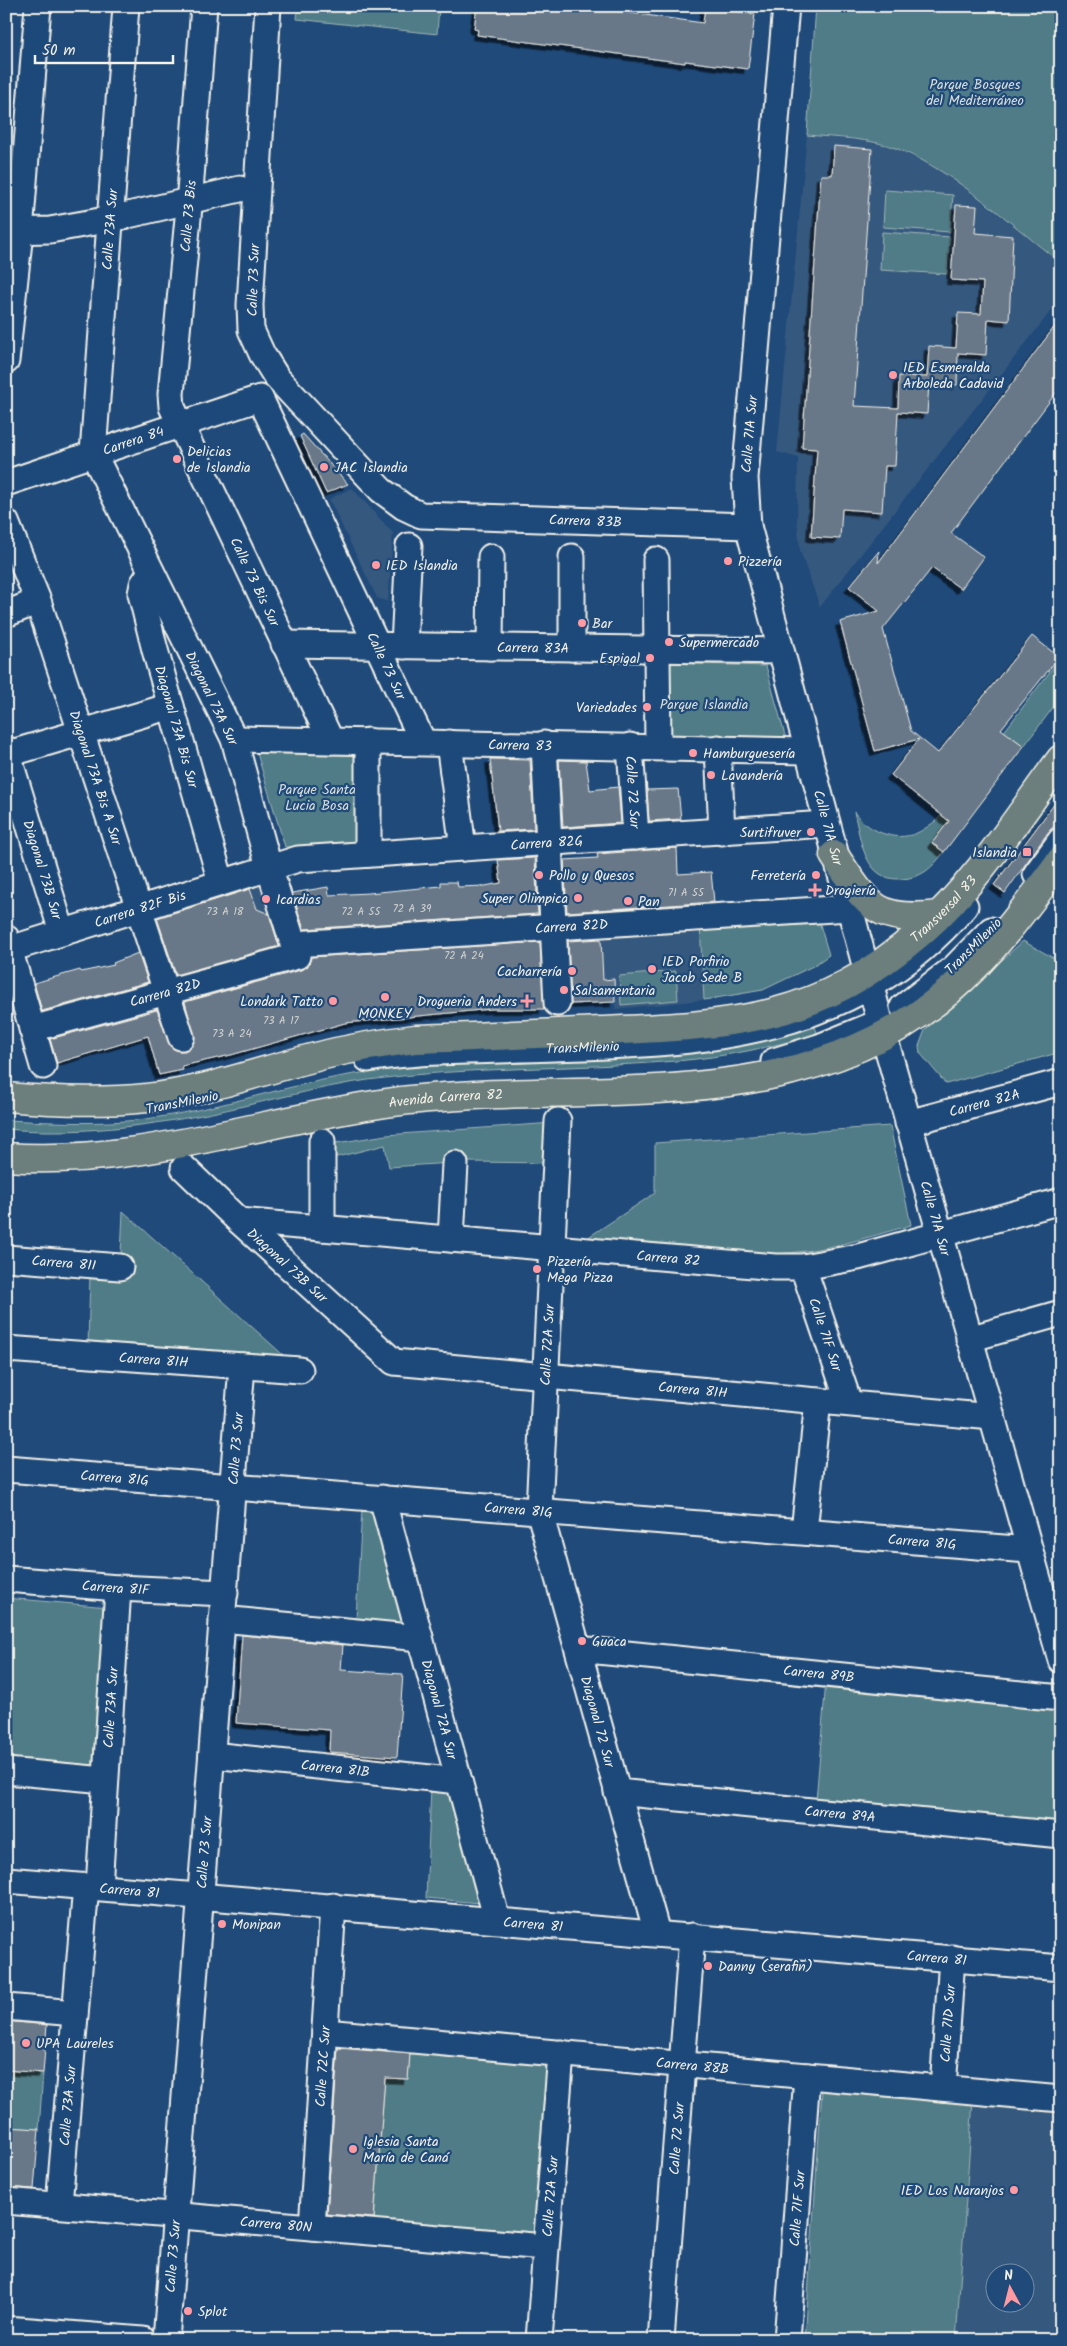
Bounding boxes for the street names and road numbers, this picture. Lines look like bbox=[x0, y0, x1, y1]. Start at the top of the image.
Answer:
street label: Calle 73 Bis bbox=[175, 179, 203, 253]
street label: Calle 73A Sur bbox=[97, 187, 125, 271]
street label: Calle 73 Sur bbox=[242, 242, 266, 317]
street label: Calle 71A Sur bbox=[736, 393, 764, 474]
street label: Carrera 84 bbox=[100, 421, 167, 462]
street label: Carrera 83B bbox=[549, 509, 622, 534]
street label: Calle 73 Bis Sur bbox=[224, 534, 286, 632]
street label: Calle 73 Sur bbox=[360, 629, 412, 705]
street label: Carrera 83A bbox=[497, 637, 569, 660]
street label: Diagonal 73A Sur bbox=[179, 648, 244, 750]
street label: Diagonal 73A Bis Sur bbox=[148, 663, 204, 792]
street label: Diagonal 73A Bis A Sur bbox=[63, 708, 128, 849]
street label: Carrera 83 bbox=[488, 734, 552, 758]
street label: Calle 72 Sur bbox=[619, 755, 645, 830]
street label: Calle 71A Sur bbox=[807, 788, 848, 869]
street label: Diagonal 73B Sur bbox=[16, 817, 68, 923]
street label: Carrera 82G bbox=[510, 830, 584, 857]
street label: Transversal 83 bbox=[906, 871, 983, 948]
street label: Carrera 82F Bis bbox=[91, 885, 189, 934]
street label: TransMilenio bbox=[940, 913, 1007, 980]
street label: Carrera 82D bbox=[534, 914, 609, 940]
street label: Carrera 82D bbox=[127, 973, 203, 1014]
street label: TransMilenio bbox=[546, 1036, 620, 1060]
street label: Avenida Carrera 82 bbox=[387, 1084, 503, 1115]
street label: Carrera 82A bbox=[947, 1084, 1022, 1124]
street label: TransMilenio bbox=[144, 1085, 220, 1121]
street label: Calle 71A Sur bbox=[914, 1178, 956, 1260]
street label: Diagonal 73B Sur bbox=[241, 1223, 333, 1310]
street label: Carrera 82 bbox=[636, 1245, 701, 1273]
street label: Carrera 81I bbox=[31, 1250, 97, 1277]
street label: Calle 71F Sur bbox=[802, 1295, 848, 1376]
street label: Calle 72A Sur bbox=[535, 1303, 561, 1386]
street label: Carrera 81H bbox=[118, 1347, 189, 1374]
street label: Carrera 81H bbox=[657, 1376, 728, 1405]
street label: Calle 73 Sur bbox=[223, 1410, 250, 1486]
street label: Carrera 81G bbox=[79, 1465, 150, 1492]
street label: Carrera 81G bbox=[483, 1497, 553, 1524]
street label: Carrera 81G bbox=[887, 1529, 957, 1556]
street label: Carrera 81F bbox=[81, 1575, 152, 1602]
street label: Diagonal 72A Sur bbox=[415, 1657, 463, 1763]
street label: Carrera 89B bbox=[782, 1660, 855, 1689]
street label: Calle 73A Sur bbox=[98, 1665, 125, 1749]
street label: Diagonal 72 Sur bbox=[574, 1673, 621, 1771]
street label: Carrera 81B bbox=[300, 1754, 371, 1784]
street label: Carrera 89A bbox=[803, 1800, 876, 1829]
street label: Calle 73 Sur bbox=[191, 1814, 219, 1890]
street label: Carrera 81 bbox=[99, 1878, 160, 1905]
street label: Carrera 81 bbox=[502, 1912, 564, 1938]
street label: Carrera 81 bbox=[906, 1945, 968, 1972]
street label: Calle 71D Sur bbox=[935, 1982, 962, 2063]
street label: Calle 72C Sur bbox=[310, 2024, 337, 2108]
street label: Carrera 88B bbox=[655, 2052, 730, 2081]
street label: Calle 73A Sur bbox=[54, 2063, 83, 2147]
street label: Calle 72 Sur bbox=[664, 2100, 691, 2176]
street label: Calle 72A Sur bbox=[537, 2154, 565, 2238]
street label: Calle 71F Sur bbox=[784, 2168, 812, 2247]
street label: Carrera 80N bbox=[239, 2211, 313, 2239]
street label: Calle 73 Sur bbox=[160, 2218, 187, 2293]

